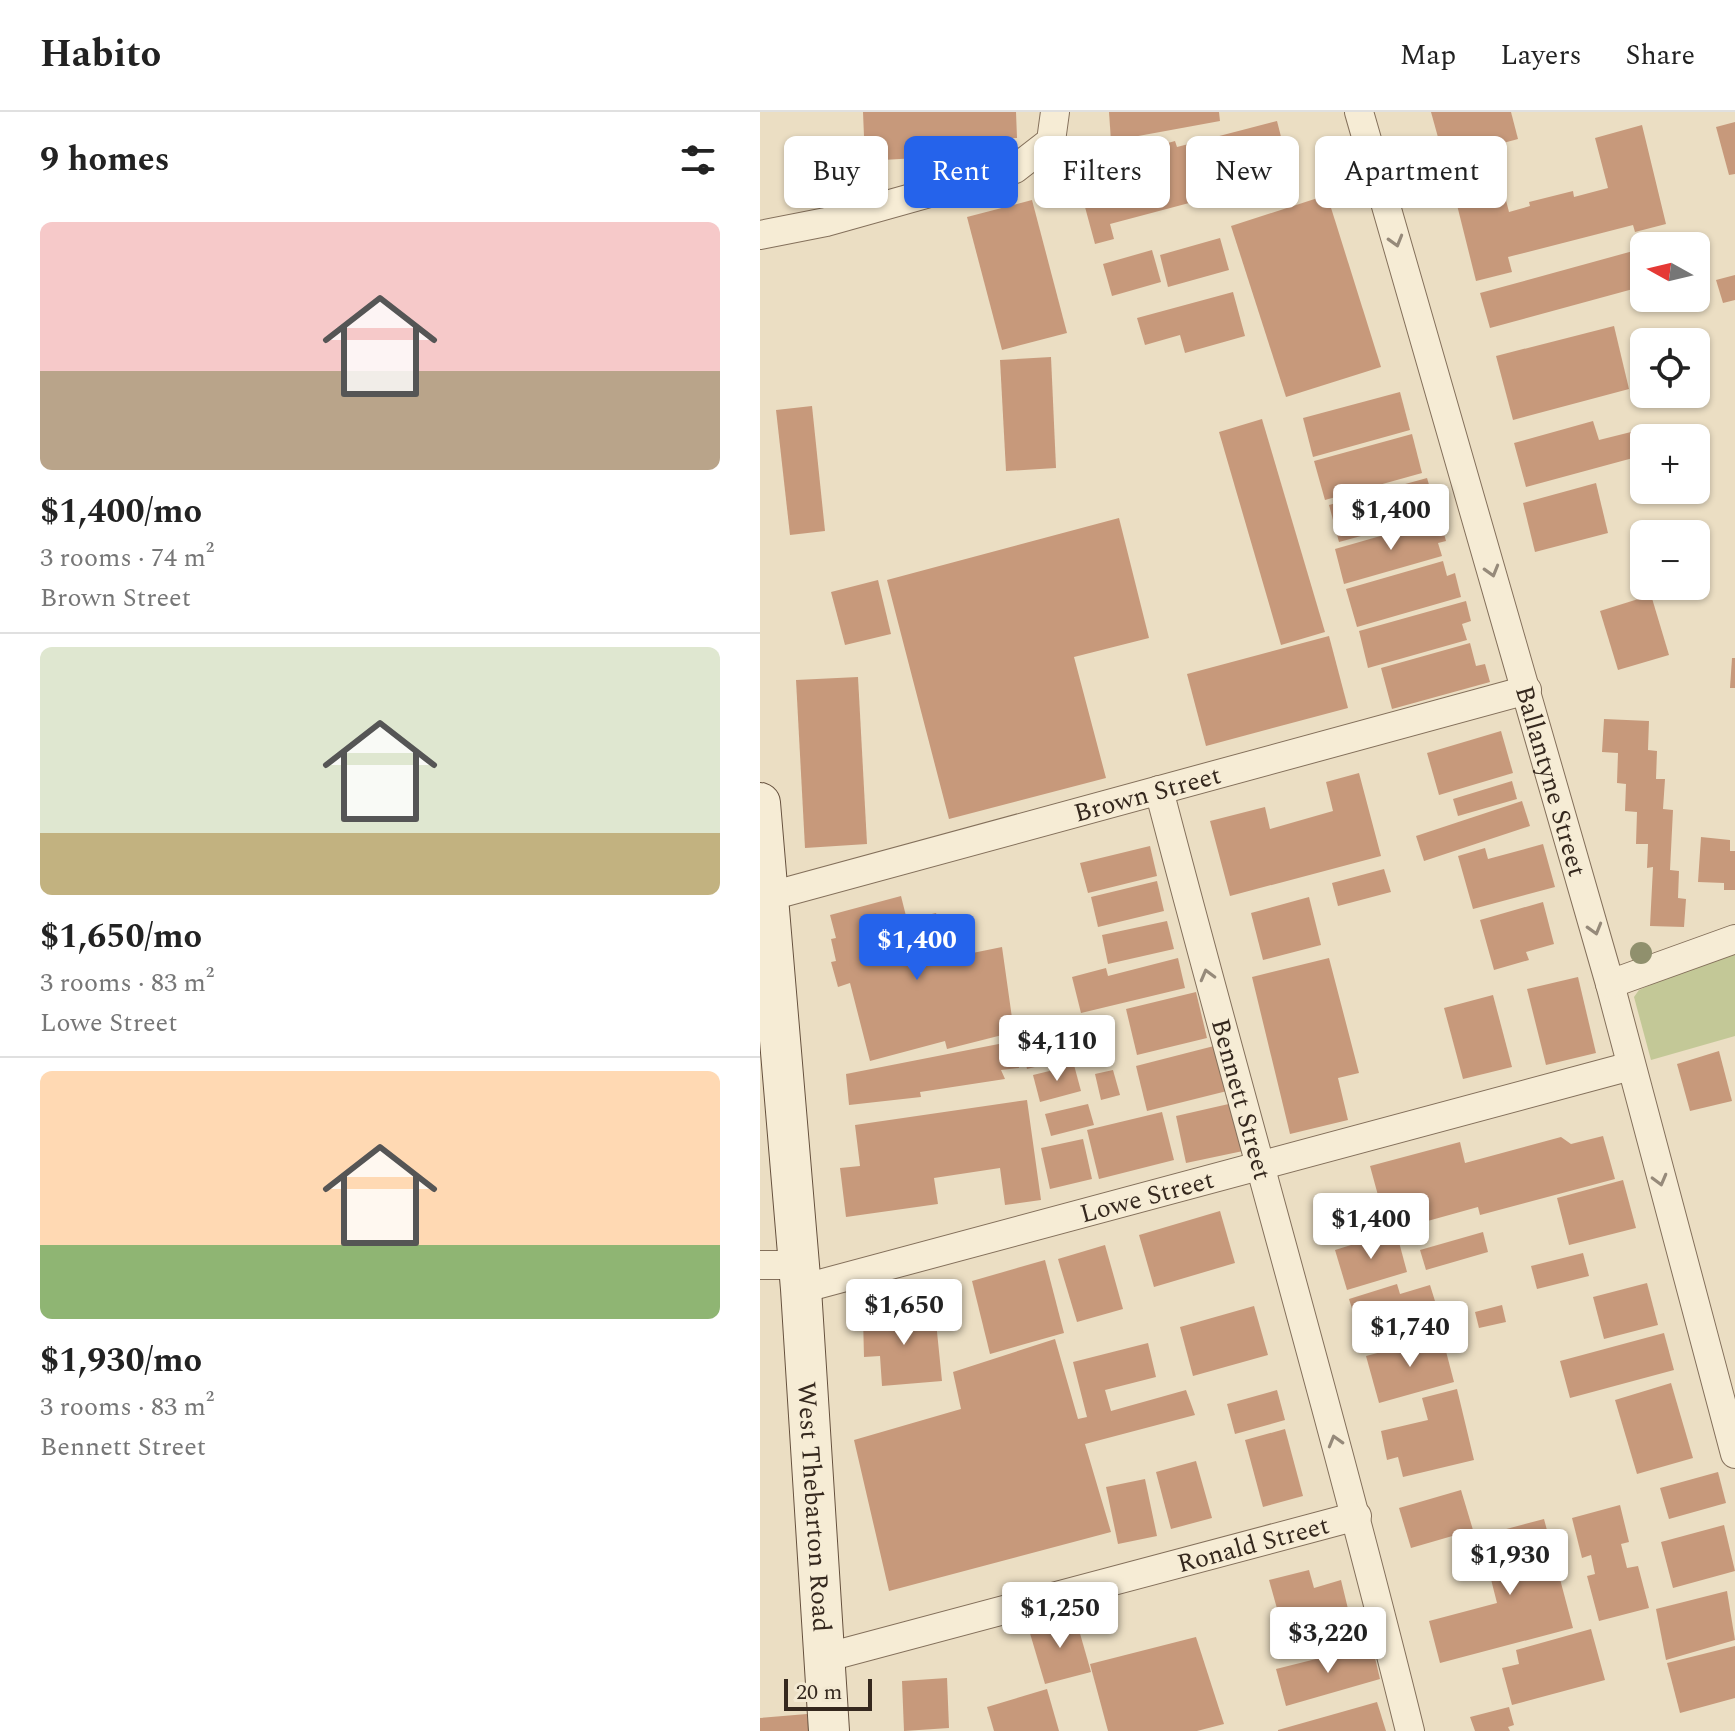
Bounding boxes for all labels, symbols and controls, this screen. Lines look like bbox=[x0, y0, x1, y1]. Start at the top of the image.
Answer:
text: Habito bbox=[40, 26, 161, 84]
text: Map bbox=[1400, 34, 1456, 77]
text: Layers bbox=[1500, 34, 1582, 77]
text: Share bbox=[1626, 34, 1695, 77]
text: 9 homes bbox=[40, 134, 170, 186]
chip: Buy bbox=[784, 136, 888, 208]
chip: Rent bbox=[904, 136, 1018, 208]
chip: Filters bbox=[1034, 136, 1170, 208]
chip: New bbox=[1186, 136, 1299, 208]
chip: Apartment bbox=[1315, 136, 1507, 208]
icon: filters bbox=[676, 138, 720, 182]
north arrow bbox=[1630, 232, 1710, 312]
map controls bbox=[1630, 232, 1710, 600]
one-way arrow bbox=[1387, 233, 1403, 247]
icon: home bbox=[308, 274, 452, 418]
button: locate bbox=[1630, 328, 1710, 408]
button: + bbox=[1630, 424, 1710, 504]
pin: $1,400 bbox=[1326, 484, 1456, 552]
text: $1,400/mo bbox=[40, 486, 202, 538]
text: $1,400 bbox=[1351, 490, 1431, 530]
button: − bbox=[1630, 520, 1710, 600]
text: 3 rooms · 74 m² bbox=[40, 538, 214, 578]
one-way arrow bbox=[1483, 564, 1499, 578]
text: Brown Street bbox=[40, 578, 191, 618]
street label: Ballantyne Street bbox=[1504, 681, 1597, 881]
icon: home bbox=[308, 699, 452, 843]
street label: Brown Street bbox=[1069, 755, 1226, 834]
text: $1,650/mo bbox=[40, 911, 202, 963]
pin: $1,400 bbox=[852, 914, 982, 982]
text: $1,400 bbox=[877, 920, 957, 960]
one-way arrow bbox=[1585, 921, 1602, 935]
text: 3 rooms · 83 m² bbox=[40, 963, 214, 1003]
one-way arrow bbox=[1200, 968, 1217, 982]
text: Lowe Street bbox=[40, 1003, 177, 1043]
street label: Bennett Street bbox=[1200, 1014, 1282, 1185]
pin: $4,110 bbox=[992, 1015, 1122, 1083]
text: $4,110 bbox=[1017, 1021, 1097, 1061]
icon: home bbox=[308, 1123, 452, 1267]
street label: Lowe Street bbox=[1075, 1160, 1219, 1234]
one-way arrow bbox=[1651, 1173, 1668, 1187]
pin: $1,400 bbox=[1306, 1193, 1436, 1261]
text: $1,400 bbox=[1331, 1199, 1411, 1239]
pin: $1,650 bbox=[839, 1279, 969, 1347]
text: $1,650 bbox=[864, 1285, 944, 1325]
pin: $1,740 bbox=[1345, 1301, 1475, 1369]
text: $1,740 bbox=[1370, 1307, 1450, 1347]
text: $1,930/mo bbox=[40, 1335, 202, 1387]
street label: West Thebarton Road bbox=[786, 1380, 842, 1633]
text: 3 rooms · 83 m² bbox=[40, 1387, 214, 1427]
text: Bennett Street bbox=[40, 1427, 206, 1467]
one-way arrow bbox=[1328, 1435, 1345, 1449]
street label: Ronald Street bbox=[1173, 1505, 1334, 1584]
pin: $1,930 bbox=[1445, 1529, 1575, 1597]
text: $1,930 bbox=[1470, 1535, 1550, 1575]
pin: $1,250 bbox=[995, 1582, 1125, 1650]
text: $1,250 bbox=[1020, 1588, 1100, 1628]
pin: $3,220 bbox=[1263, 1607, 1393, 1675]
text: $3,220 bbox=[1288, 1613, 1368, 1653]
scale bar bbox=[784, 1675, 872, 1711]
text: 20 m bbox=[796, 1676, 842, 1709]

